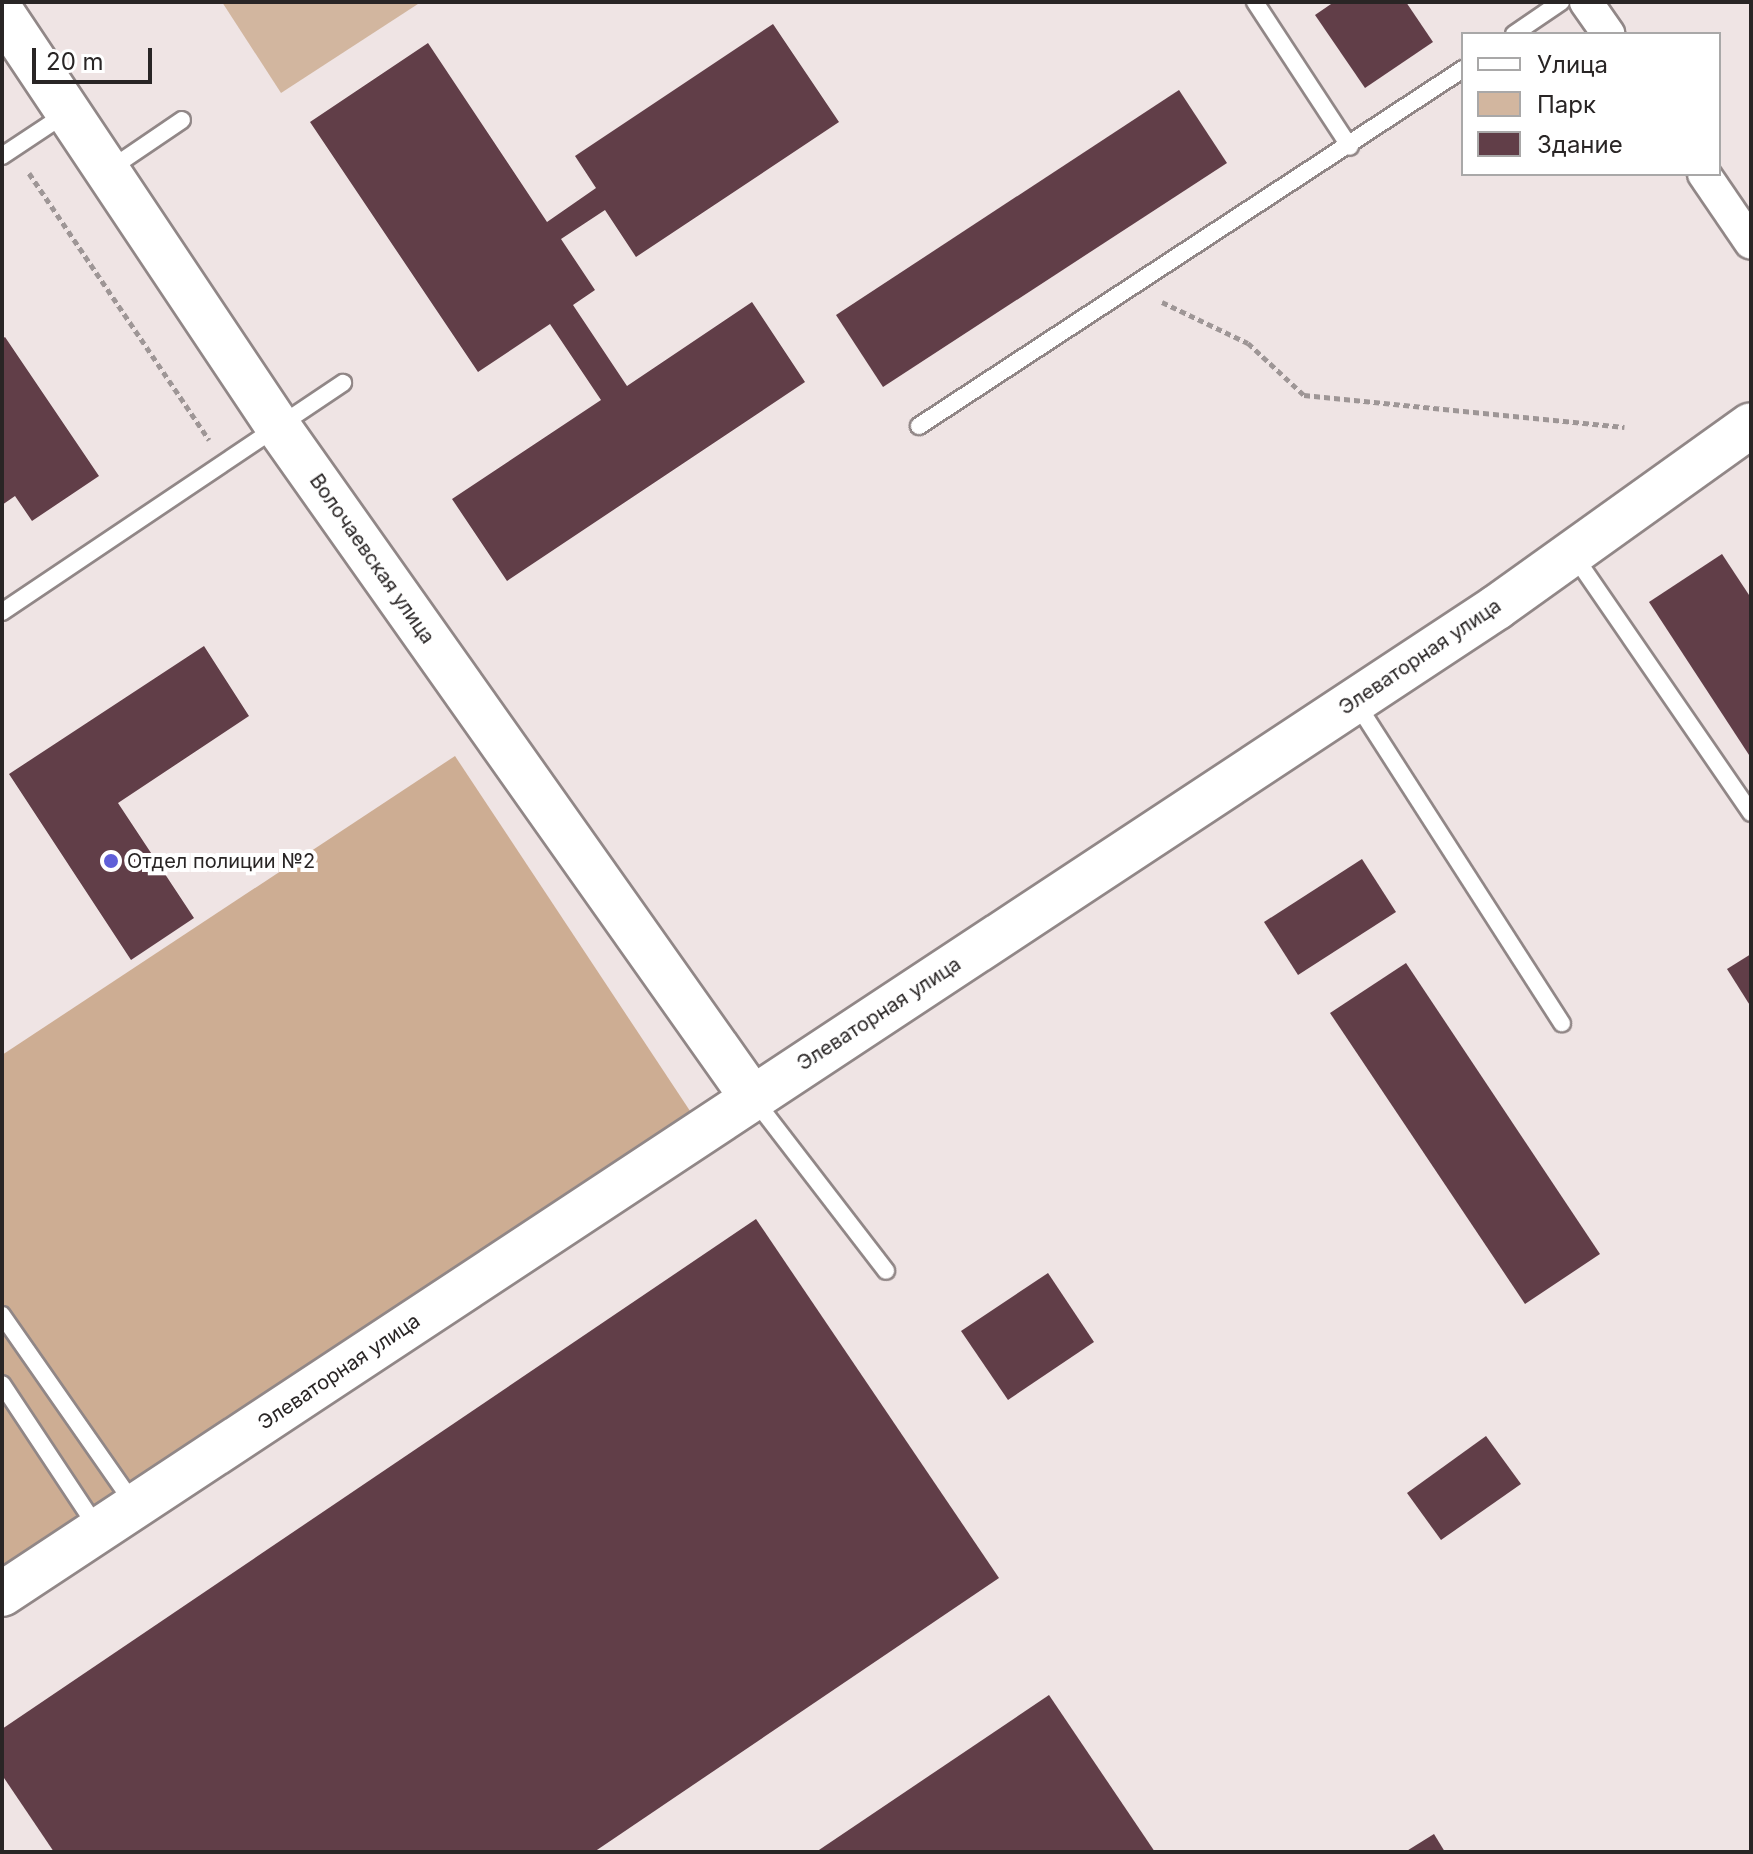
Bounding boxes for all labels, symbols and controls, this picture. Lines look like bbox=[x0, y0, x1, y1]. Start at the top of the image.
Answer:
scale bar bbox=[36, 32, 156, 82]
legend bbox=[1461, 32, 1721, 176]
text: 20 m bbox=[46, 47, 104, 76]
text: Улица bbox=[1537, 50, 1608, 79]
text: Парк bbox=[1537, 90, 1596, 119]
text: Здание bbox=[1537, 130, 1623, 159]
street label: Волочаевская улица bbox=[304, 470, 440, 648]
street label: Элеваторная улица bbox=[1334, 594, 1506, 720]
place label: Отдел полиции №2 bbox=[127, 849, 315, 873]
marker: Отдел полиции №2 bbox=[102, 852, 120, 870]
street label: Элеваторная улица bbox=[793, 952, 965, 1076]
street label: Элеваторная улица bbox=[253, 1309, 425, 1435]

